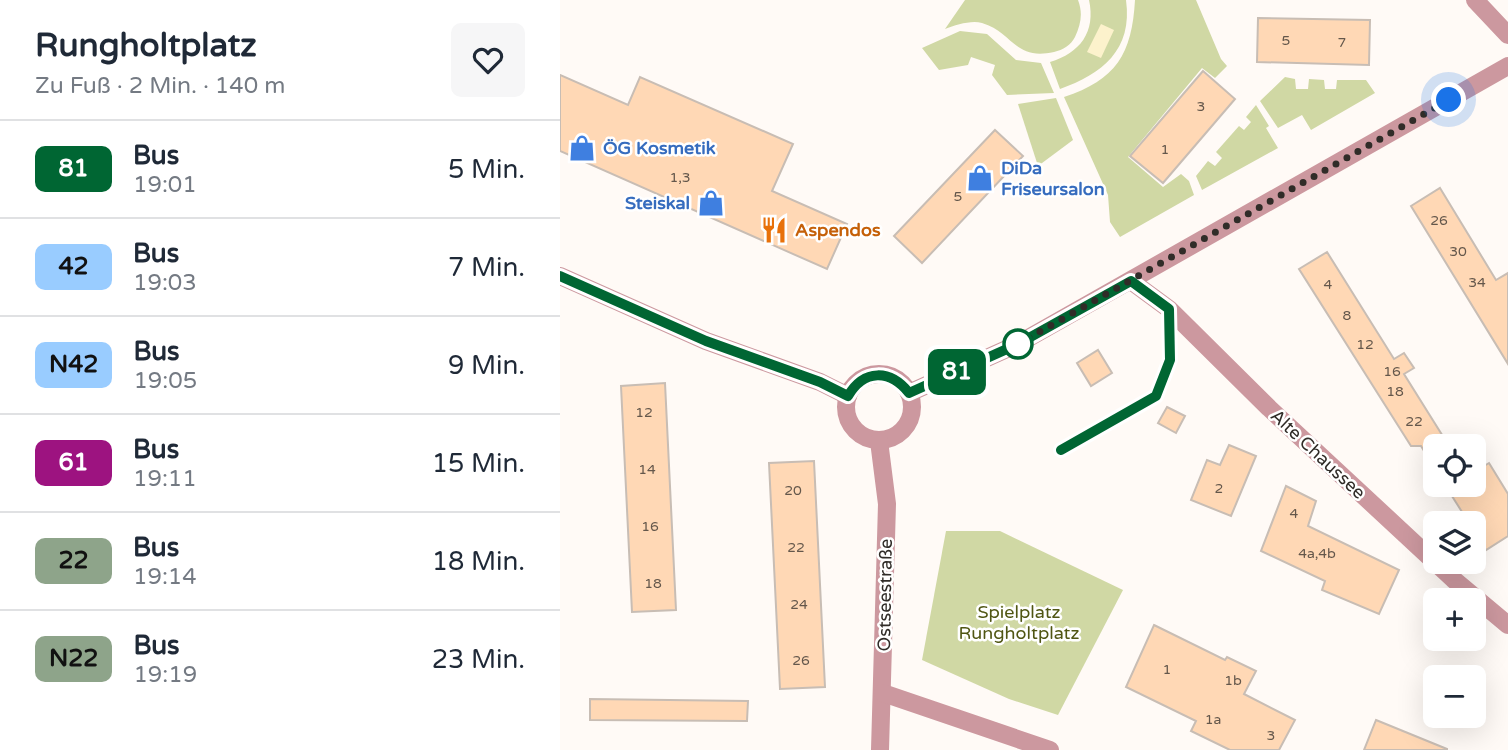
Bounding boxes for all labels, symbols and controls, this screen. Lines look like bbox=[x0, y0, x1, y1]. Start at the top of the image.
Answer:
button: heart bbox=[451, 23, 525, 97]
text: Rungholtplatz bbox=[35, 26, 257, 65]
house number: 5 bbox=[1282, 32, 1290, 49]
house number: 7 bbox=[1338, 34, 1346, 51]
text: Zu Fuß · 2 Min. · 140 m bbox=[35, 72, 285, 100]
your location bbox=[1431, 82, 1466, 117]
house number: 3 bbox=[1197, 98, 1205, 115]
shop icon: ÖG Kosmetik bbox=[567, 133, 597, 163]
place label: ÖG Kosmetik bbox=[603, 137, 716, 159]
text: Bus bbox=[133, 140, 179, 171]
house number: 1 bbox=[1161, 141, 1169, 158]
text: 81 bbox=[58, 154, 89, 183]
text: 5 Min. bbox=[448, 154, 525, 185]
place label: DiDa Friseursalon bbox=[1001, 157, 1105, 200]
shop icon: DiDa Friseursalon bbox=[965, 163, 995, 193]
house number: 1,3 bbox=[669, 169, 691, 186]
text: 19:01 bbox=[133, 171, 197, 199]
shop icon: Steiskal bbox=[696, 188, 726, 218]
house number: 5 bbox=[954, 188, 962, 205]
place label: Steiskal bbox=[625, 192, 690, 214]
house number: 26 bbox=[1430, 212, 1448, 229]
restaurant icon: Aspendos bbox=[759, 215, 789, 245]
place label: Aspendos bbox=[795, 219, 881, 241]
text: Bus bbox=[133, 238, 179, 269]
house number: 30 bbox=[1449, 243, 1467, 260]
text: 42 bbox=[58, 252, 89, 281]
text: 7 Min. bbox=[448, 252, 525, 283]
text: 19:03 bbox=[133, 269, 197, 297]
house number: 34 bbox=[1468, 274, 1486, 291]
house number: 4 bbox=[1324, 276, 1333, 293]
house number: 8 bbox=[1343, 307, 1352, 324]
unlabelled marker bbox=[1003, 329, 1033, 359]
text: Bus bbox=[133, 336, 180, 367]
house number: 12 bbox=[1356, 336, 1374, 353]
line badge: 81 bbox=[926, 349, 988, 395]
text: N42 bbox=[49, 350, 98, 379]
text: 9 Min. bbox=[448, 350, 525, 381]
text: 81 bbox=[942, 357, 972, 386]
house number: 16 bbox=[1383, 363, 1401, 380]
text: 19:05 bbox=[133, 367, 197, 395]
house number: 18 bbox=[1386, 383, 1404, 400]
house number: 12 bbox=[635, 404, 653, 421]
street label: Alte Chaussee bbox=[1266, 405, 1370, 503]
house number: 22 bbox=[1405, 413, 1423, 430]
text: Bus bbox=[133, 434, 179, 465]
map controls bbox=[1423, 434, 1486, 728]
button: locate bbox=[1423, 434, 1486, 497]
text: 61 bbox=[58, 448, 89, 477]
text: 15 Min. bbox=[432, 448, 525, 479]
house number: 14 bbox=[638, 461, 656, 478]
text: 19:11 bbox=[133, 465, 197, 493]
house number: 2 bbox=[1215, 480, 1223, 497]
house number: 20 bbox=[784, 482, 802, 499]
house number: 4 bbox=[1290, 505, 1299, 522]
button: layers bbox=[1423, 511, 1486, 574]
house number: 16 bbox=[641, 518, 659, 535]
text: Bus bbox=[133, 532, 179, 563]
house number: 22 bbox=[787, 539, 805, 556]
street label: Ostseestraße bbox=[873, 539, 897, 651]
house number: 4a,4b bbox=[1298, 545, 1336, 562]
text: 22 bbox=[58, 546, 89, 575]
text: 18 Min. bbox=[432, 546, 525, 577]
text: 19:14 bbox=[133, 563, 197, 591]
house number: 18 bbox=[644, 575, 662, 592]
button: + bbox=[1423, 588, 1486, 651]
house number: 24 bbox=[790, 596, 808, 613]
park label: Spielplatz Rungholtplatz bbox=[959, 601, 1080, 644]
text: Bus bbox=[133, 630, 180, 661]
text: N22 bbox=[49, 644, 98, 673]
text: 23 Min. bbox=[432, 644, 525, 675]
house number: 26 bbox=[792, 652, 810, 669]
text: 19:19 bbox=[133, 661, 197, 689]
house number: 1 bbox=[1163, 661, 1171, 678]
button: − bbox=[1423, 665, 1486, 728]
house number: 1b bbox=[1224, 672, 1242, 689]
house number: 1a bbox=[1205, 711, 1221, 728]
house number: 3 bbox=[1267, 727, 1275, 744]

